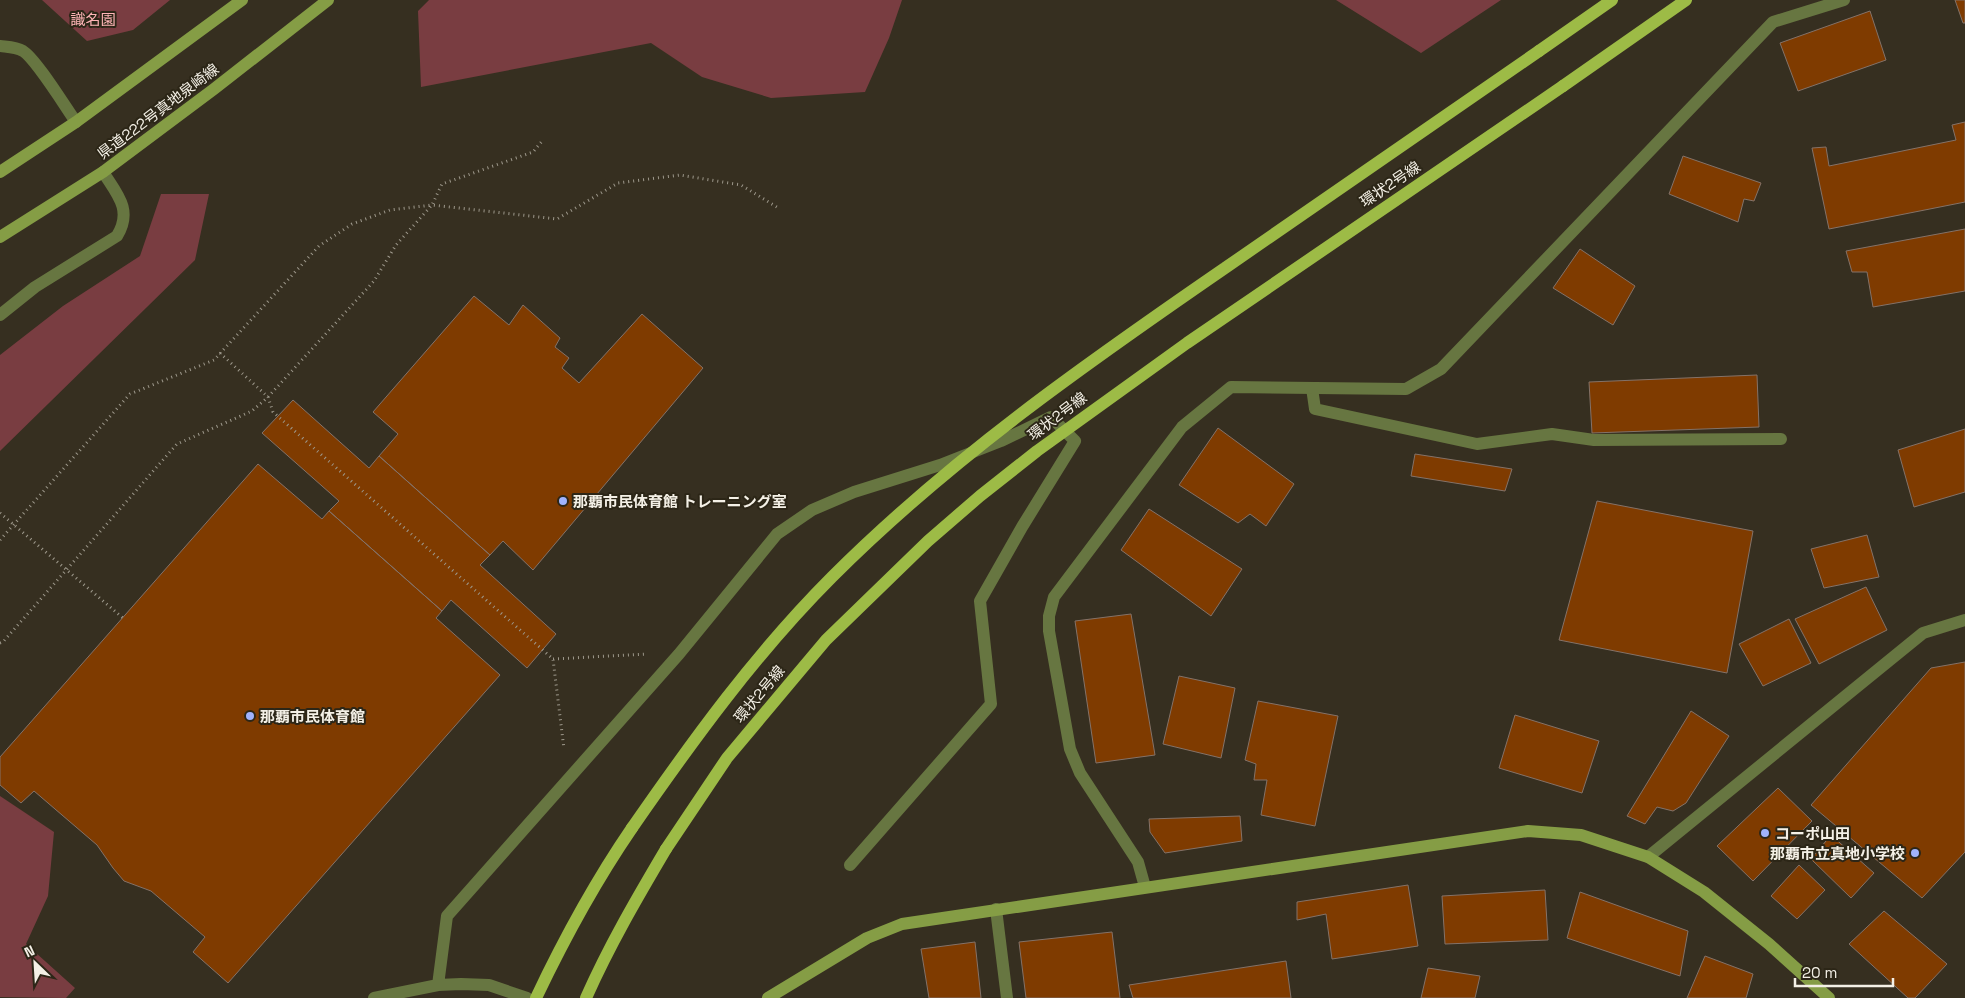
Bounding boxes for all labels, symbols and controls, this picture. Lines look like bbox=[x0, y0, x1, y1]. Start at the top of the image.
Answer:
park label: 識名園 bbox=[70, 10, 116, 29]
street label: 県道222号真地泉崎線 bbox=[94, 59, 222, 163]
street label: 環状2号線 bbox=[1356, 157, 1424, 211]
street label: 環状2号線 bbox=[1024, 388, 1090, 444]
place label: 那覇市民体育館 トレーニング室 bbox=[573, 492, 787, 511]
marker: 那覇市民体育館 トレーニング室 bbox=[557, 495, 569, 507]
street label: 環状2号線 bbox=[730, 661, 788, 727]
place label: 那覇市民体育館 bbox=[260, 707, 365, 726]
marker: 那覇市民体育館 bbox=[244, 710, 256, 722]
place label: コーポ山田 bbox=[1775, 824, 1850, 843]
marker: コーポ山田 bbox=[1759, 827, 1771, 839]
place label: 那覇市立真地小学校 bbox=[1770, 844, 1905, 863]
marker: 那覇市立真地小学校 bbox=[1909, 847, 1921, 859]
north arrow bbox=[10, 938, 60, 988]
text: N bbox=[21, 941, 38, 961]
scale bar bbox=[1795, 956, 1892, 988]
text: 20 m bbox=[1802, 963, 1837, 982]

